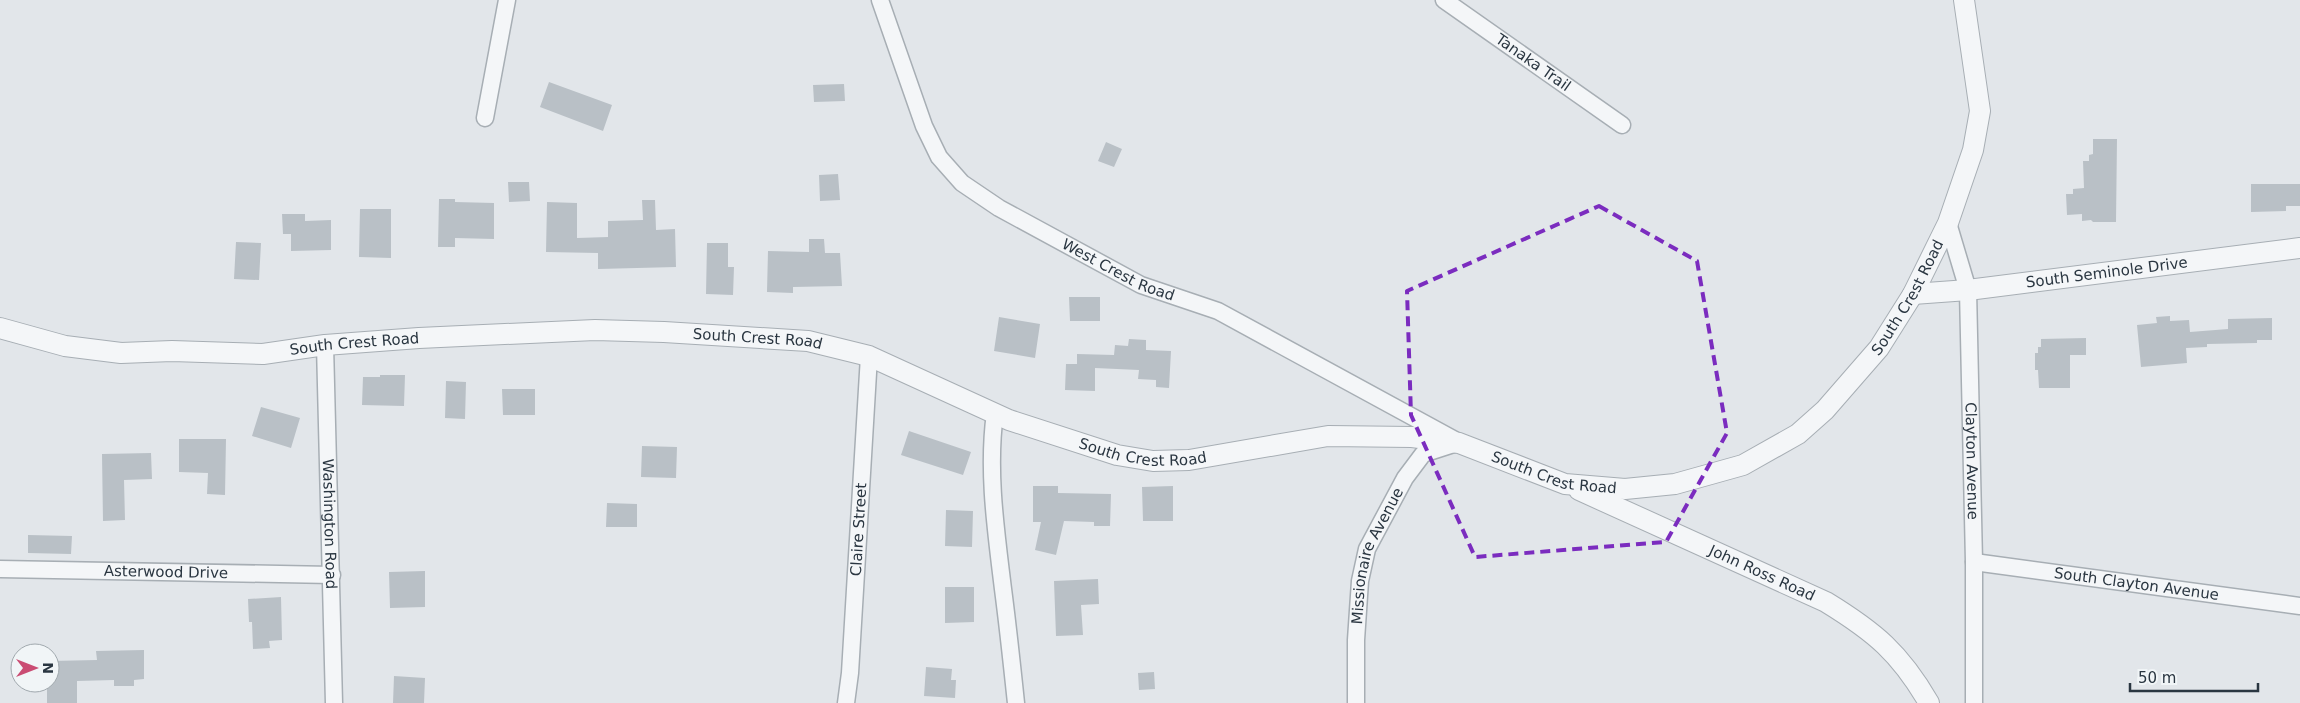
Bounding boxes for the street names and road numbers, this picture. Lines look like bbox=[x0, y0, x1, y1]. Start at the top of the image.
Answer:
street label: Tanaka Trail bbox=[1491, 29, 1574, 95]
street label: West Crest Road bbox=[1059, 235, 1177, 305]
street label: South Crest Road bbox=[1868, 237, 1947, 359]
street label: South Seminole Drive bbox=[2025, 253, 2189, 292]
street label: South Crest Road bbox=[692, 325, 824, 353]
street label: South Crest Road bbox=[288, 329, 420, 359]
street label: Clayton Avenue bbox=[1961, 402, 1982, 520]
street label: South Crest Road bbox=[1076, 434, 1208, 470]
street label: South Crest Road bbox=[1489, 447, 1617, 497]
street label: Washington Road bbox=[319, 458, 340, 589]
street label: Claire Street bbox=[847, 482, 870, 577]
street label: Missionaire Avenue bbox=[1348, 484, 1407, 625]
street label: John Ross Road bbox=[1705, 541, 1818, 605]
street label: Asterwood Drive bbox=[104, 562, 228, 582]
street label: South Clayton Avenue bbox=[2053, 564, 2220, 604]

